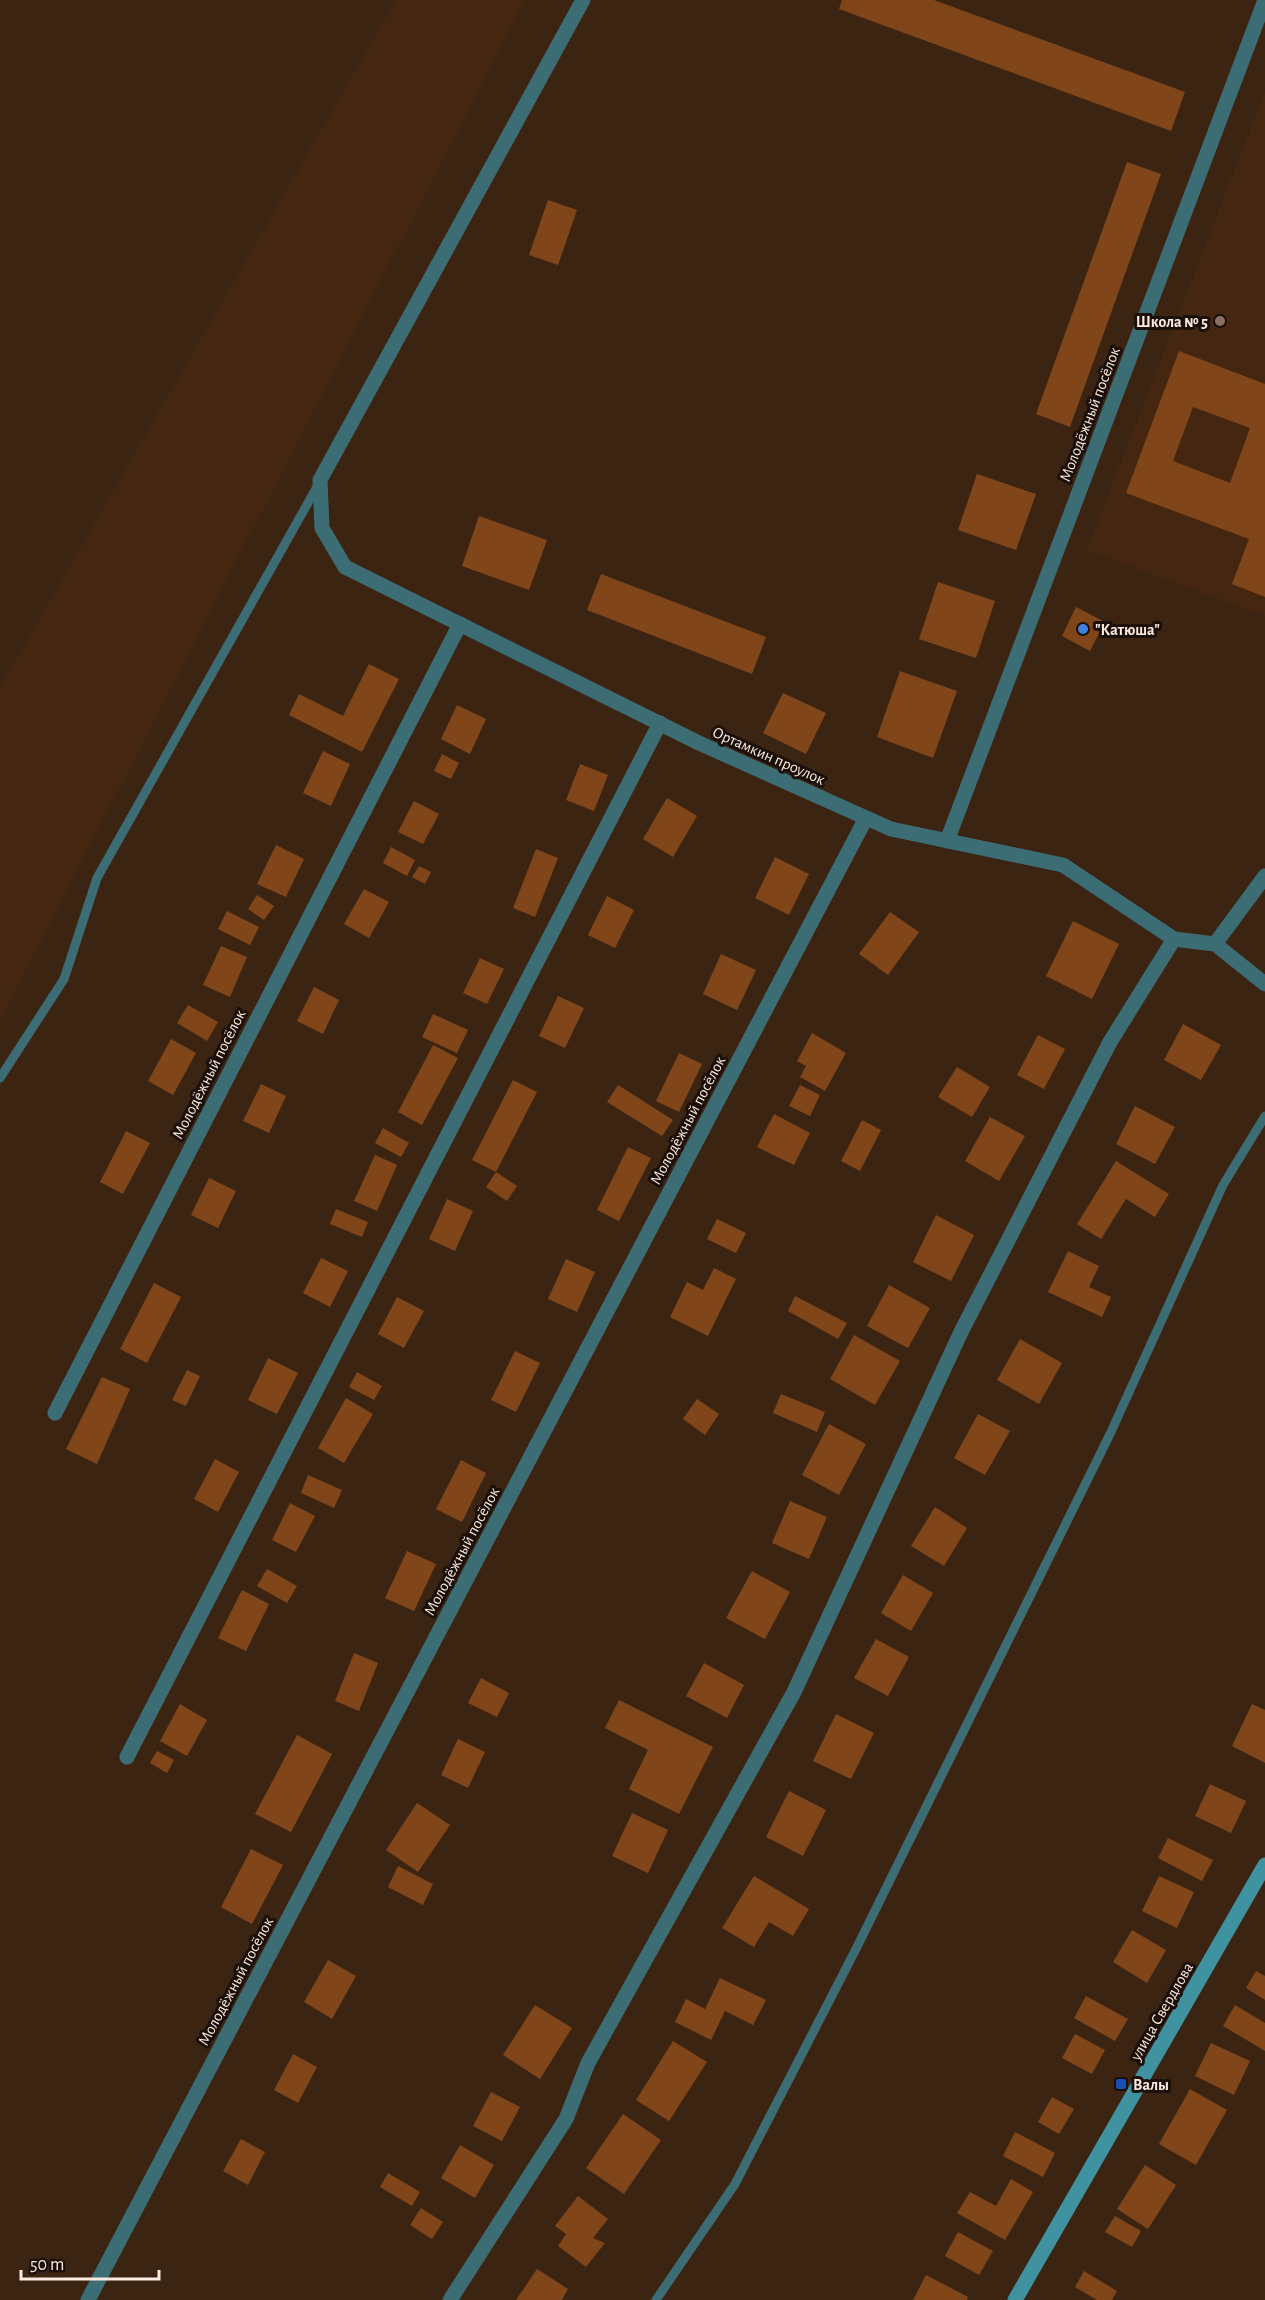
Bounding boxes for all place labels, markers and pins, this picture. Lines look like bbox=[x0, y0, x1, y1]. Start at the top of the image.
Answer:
place label: Школа № 5 bbox=[1136, 314, 1208, 330]
marker: Школа № 5 bbox=[1213, 314, 1227, 328]
marker: "Катюша" bbox=[1076, 622, 1090, 636]
place label: "Катюша" bbox=[1095, 622, 1160, 638]
marker: Валы bbox=[1114, 2077, 1128, 2091]
place label: Валы bbox=[1133, 2077, 1169, 2093]

